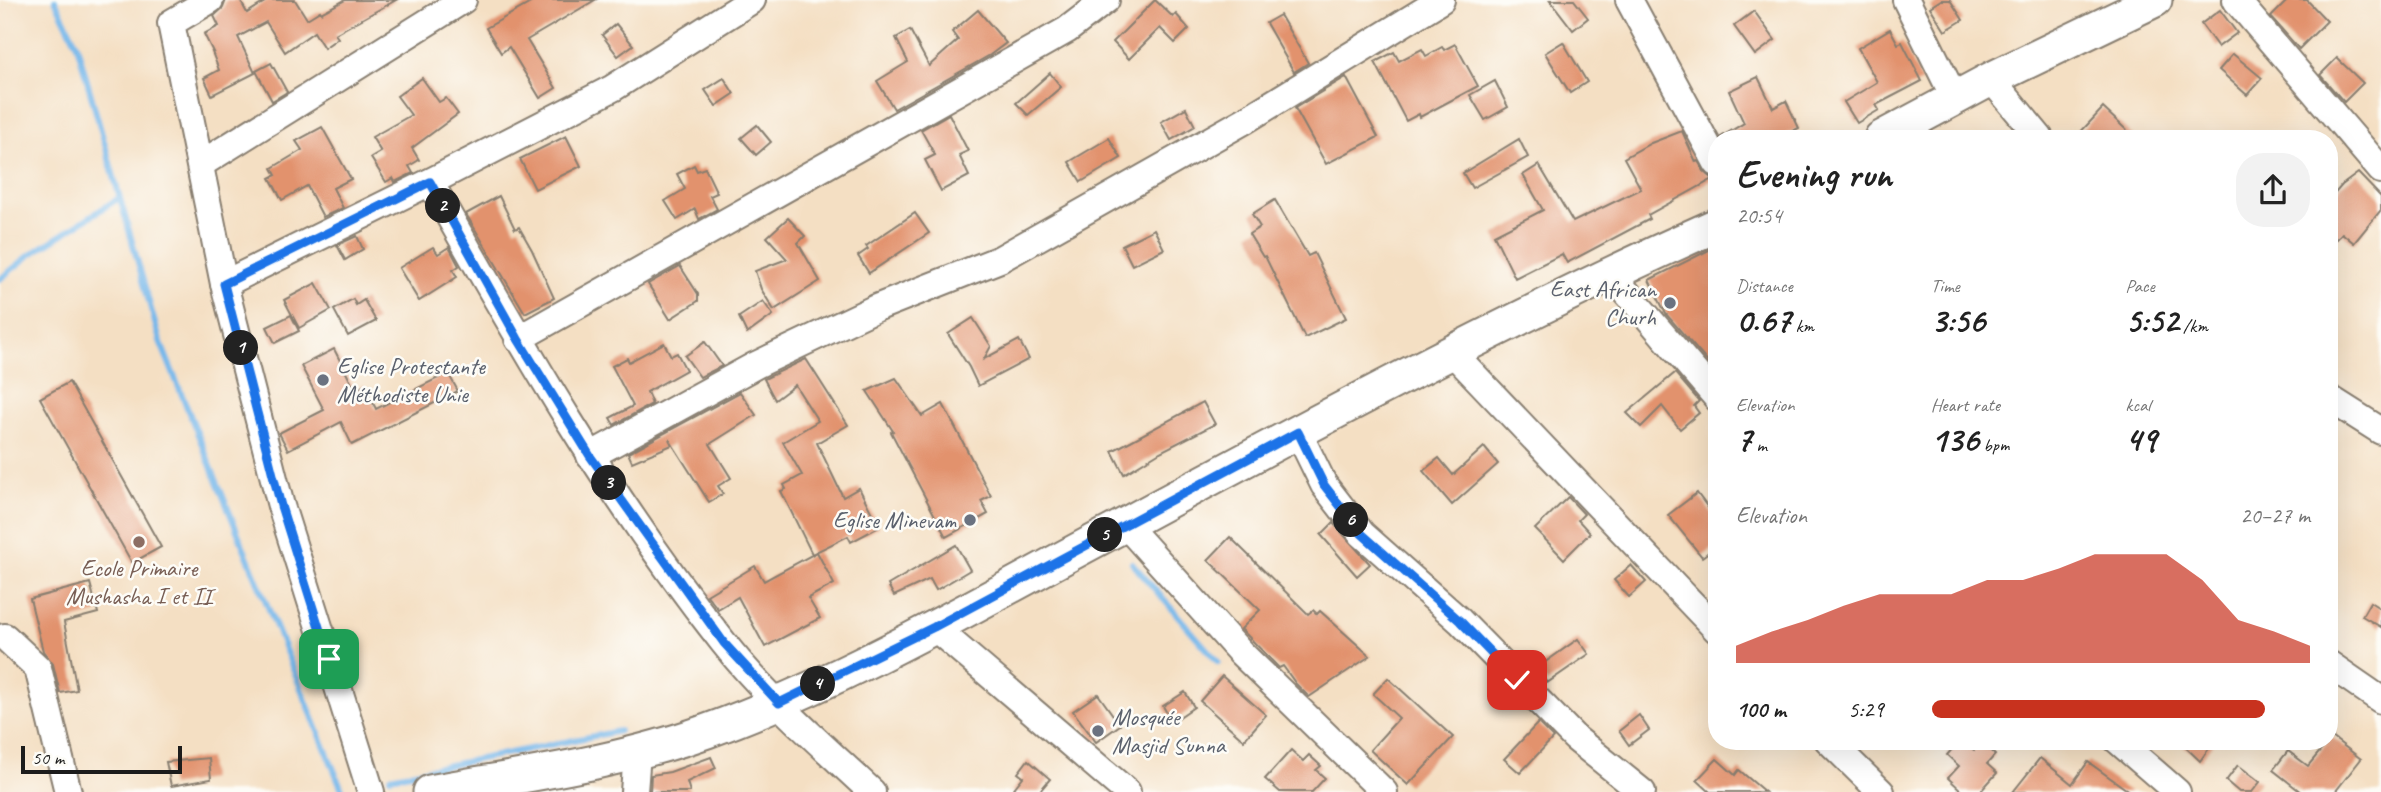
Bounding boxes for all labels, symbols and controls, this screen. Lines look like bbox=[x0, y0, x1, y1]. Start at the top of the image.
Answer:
text: Evening run bbox=[1736, 151, 1892, 198]
button: share bbox=[2236, 153, 2310, 227]
pin: 2 bbox=[426, 188, 460, 224]
text: 2 bbox=[438, 193, 447, 217]
text: 20:54 bbox=[1736, 201, 1782, 230]
place label: East African Churh bbox=[1550, 274, 1657, 332]
text: Distance bbox=[1736, 274, 1793, 298]
text: Time bbox=[1931, 274, 1960, 298]
text: Pace bbox=[2125, 274, 2155, 298]
marker: East African Churh bbox=[1662, 295, 1678, 311]
text: 0.67 bbox=[1736, 298, 1791, 343]
text: 3:56 bbox=[1931, 298, 1985, 343]
text: 5:52 bbox=[2125, 298, 2178, 343]
text: km bbox=[1791, 314, 1814, 338]
text: /km bbox=[2178, 314, 2208, 338]
pin: 1 bbox=[224, 330, 258, 366]
text: 1 bbox=[236, 335, 245, 359]
place label: Eglise Protestante Méthodiste Unie bbox=[337, 351, 487, 409]
marker: Eglise Protestante Méthodiste Unie bbox=[315, 372, 331, 388]
text: Elevation bbox=[1736, 393, 1794, 417]
text: Heart rate bbox=[1931, 393, 2000, 417]
text: kcal bbox=[2125, 393, 2150, 417]
text: 7 bbox=[1736, 417, 1752, 462]
text: 136 bbox=[1931, 417, 1979, 462]
text: 49 bbox=[2125, 417, 2156, 462]
text: m bbox=[1752, 433, 1767, 457]
text: bpm bbox=[1979, 433, 2009, 457]
pin: 3 bbox=[592, 466, 626, 500]
text: 3 bbox=[604, 470, 613, 494]
text: Elevation bbox=[1736, 501, 1807, 530]
text: 20–27 m bbox=[2240, 501, 2310, 530]
pin: 6 bbox=[1334, 503, 1368, 538]
place label: Eglise Minevam bbox=[833, 505, 957, 535]
text: 6 bbox=[1346, 507, 1355, 531]
marker: Eglise Minevam bbox=[962, 512, 978, 528]
pin: 5 bbox=[1088, 518, 1122, 552]
text: 5 bbox=[1100, 522, 1109, 546]
marker: Ecole Primaire Mushasha I et II bbox=[131, 534, 147, 550]
place label: Ecole Primaire Mushasha I et II bbox=[66, 553, 216, 611]
pin bbox=[299, 629, 359, 689]
icon: arrive bbox=[310, 640, 348, 678]
pin bbox=[1487, 650, 1547, 710]
icon: check bbox=[1498, 661, 1536, 699]
pin: 4 bbox=[800, 666, 836, 702]
text: 4 bbox=[813, 671, 822, 695]
text: 100 m bbox=[1736, 695, 1786, 724]
text: 5:29 bbox=[1848, 695, 1884, 724]
place label: Mosquée Masjid Sunna bbox=[1112, 702, 1227, 760]
marker: Mosquée Masjid Sunna bbox=[1090, 723, 1106, 739]
scale bar bbox=[21, 743, 182, 775]
text: 50 m bbox=[32, 746, 64, 770]

